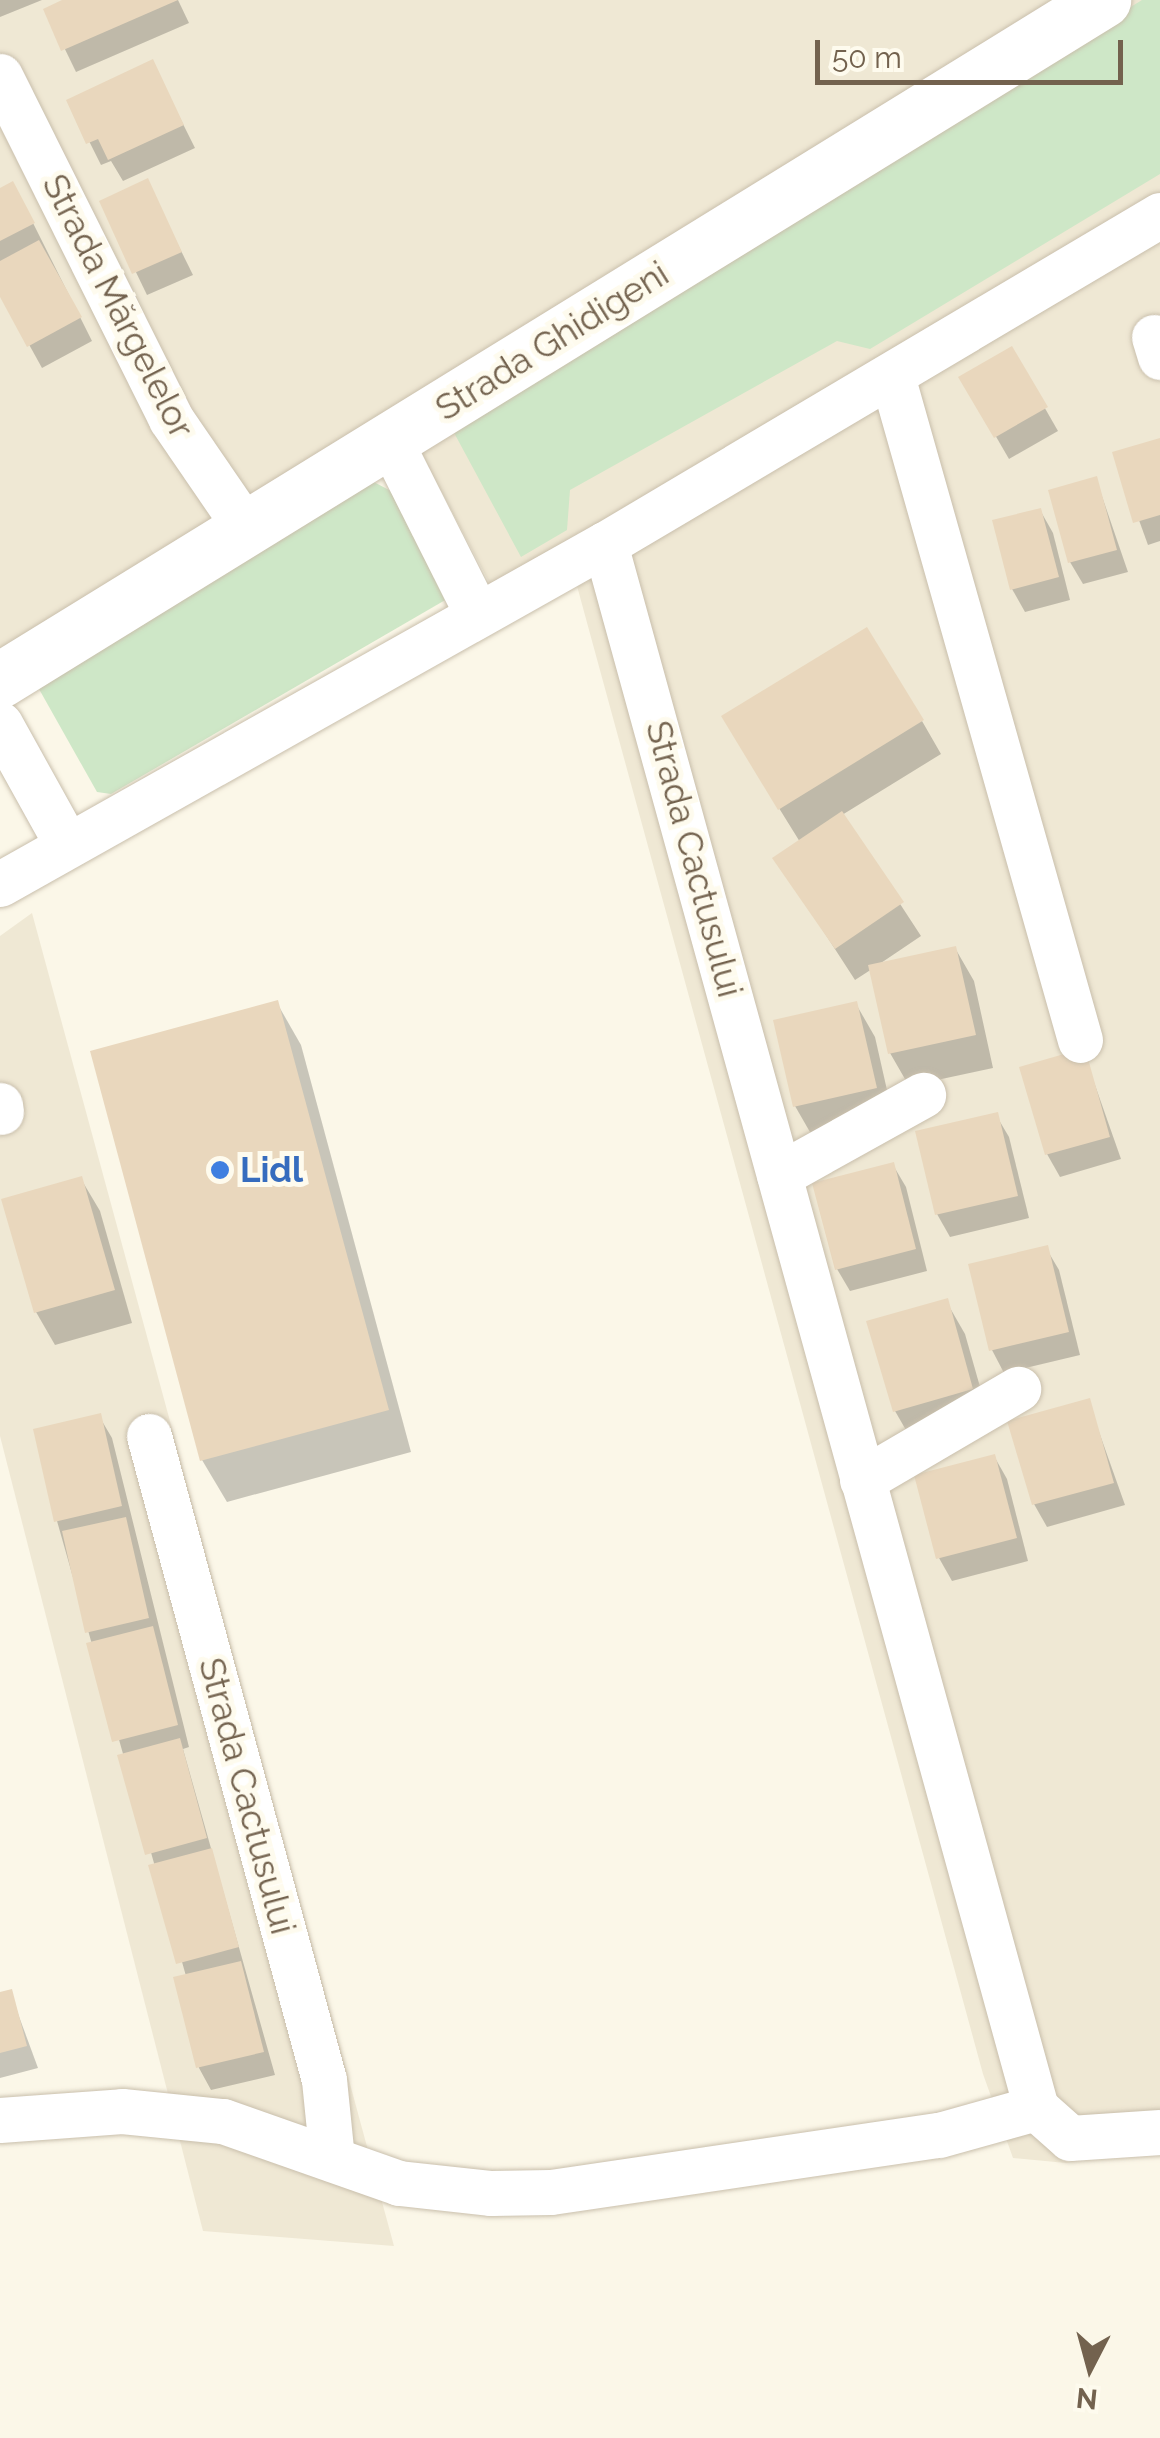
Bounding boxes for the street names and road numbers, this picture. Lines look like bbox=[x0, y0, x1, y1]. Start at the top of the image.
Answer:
street label: Strada Mărgelelor bbox=[33, 167, 203, 445]
street label: Strada Ghidigeni bbox=[428, 253, 676, 429]
street label: Strada Cactusului bbox=[637, 716, 751, 1002]
street label: Strada Cactusului bbox=[190, 1653, 304, 1939]

